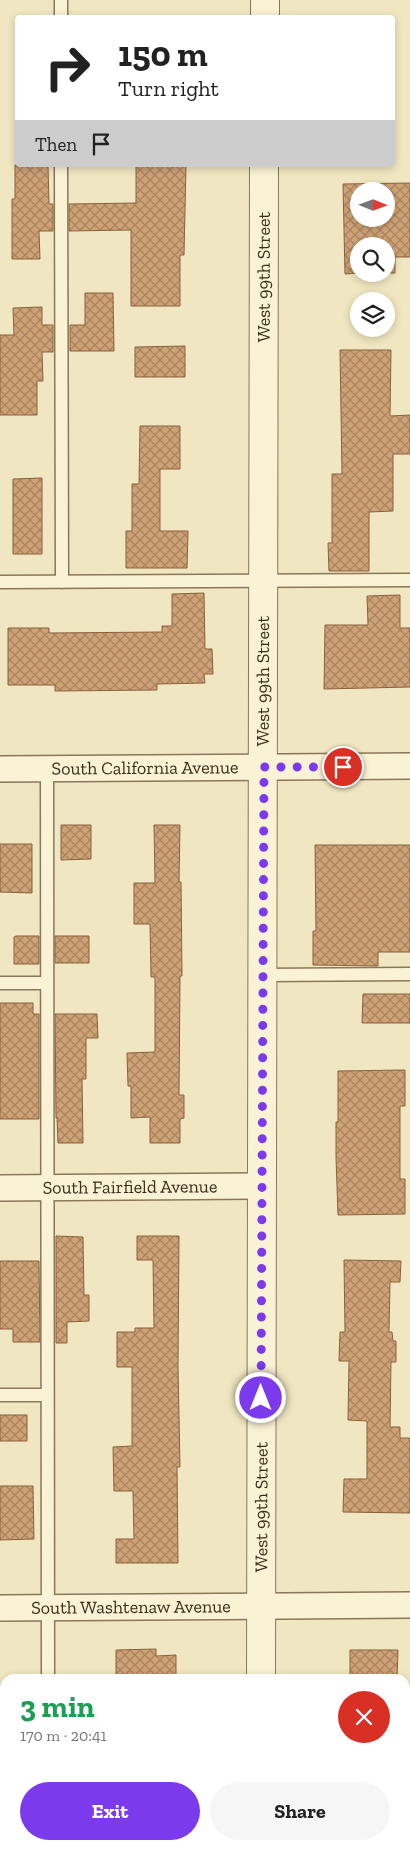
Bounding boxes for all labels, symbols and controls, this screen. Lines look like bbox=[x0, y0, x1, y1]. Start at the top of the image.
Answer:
text: 150 m bbox=[118, 33, 208, 75]
icon: right bbox=[35, 35, 100, 100]
text: Turn right bbox=[118, 75, 219, 102]
icon: arrive bbox=[87, 130, 115, 158]
text: Then bbox=[35, 133, 77, 156]
north arrow bbox=[350, 182, 395, 228]
map controls bbox=[350, 182, 395, 337]
street label: West 99th Street bbox=[253, 211, 275, 342]
button: search bbox=[350, 237, 395, 282]
button: layers bbox=[350, 292, 395, 337]
street label: West 99th Street bbox=[252, 615, 274, 746]
pin bbox=[322, 746, 364, 788]
icon: arrive bbox=[329, 753, 357, 781]
street label: South California Avenue bbox=[51, 756, 239, 780]
street label: South Fairfield Avenue bbox=[43, 1175, 217, 1199]
position arrow bbox=[234, 1371, 286, 1423]
street label: West 99th Street bbox=[250, 1441, 272, 1572]
street label: South Washtenaw Avenue bbox=[31, 1595, 231, 1619]
text: 3 min bbox=[20, 1689, 95, 1725]
button: close bbox=[338, 1691, 390, 1743]
text: 170 m · 20:41 bbox=[20, 1726, 107, 1745]
button: Exit bbox=[20, 1782, 200, 1840]
button: Share bbox=[210, 1782, 390, 1840]

